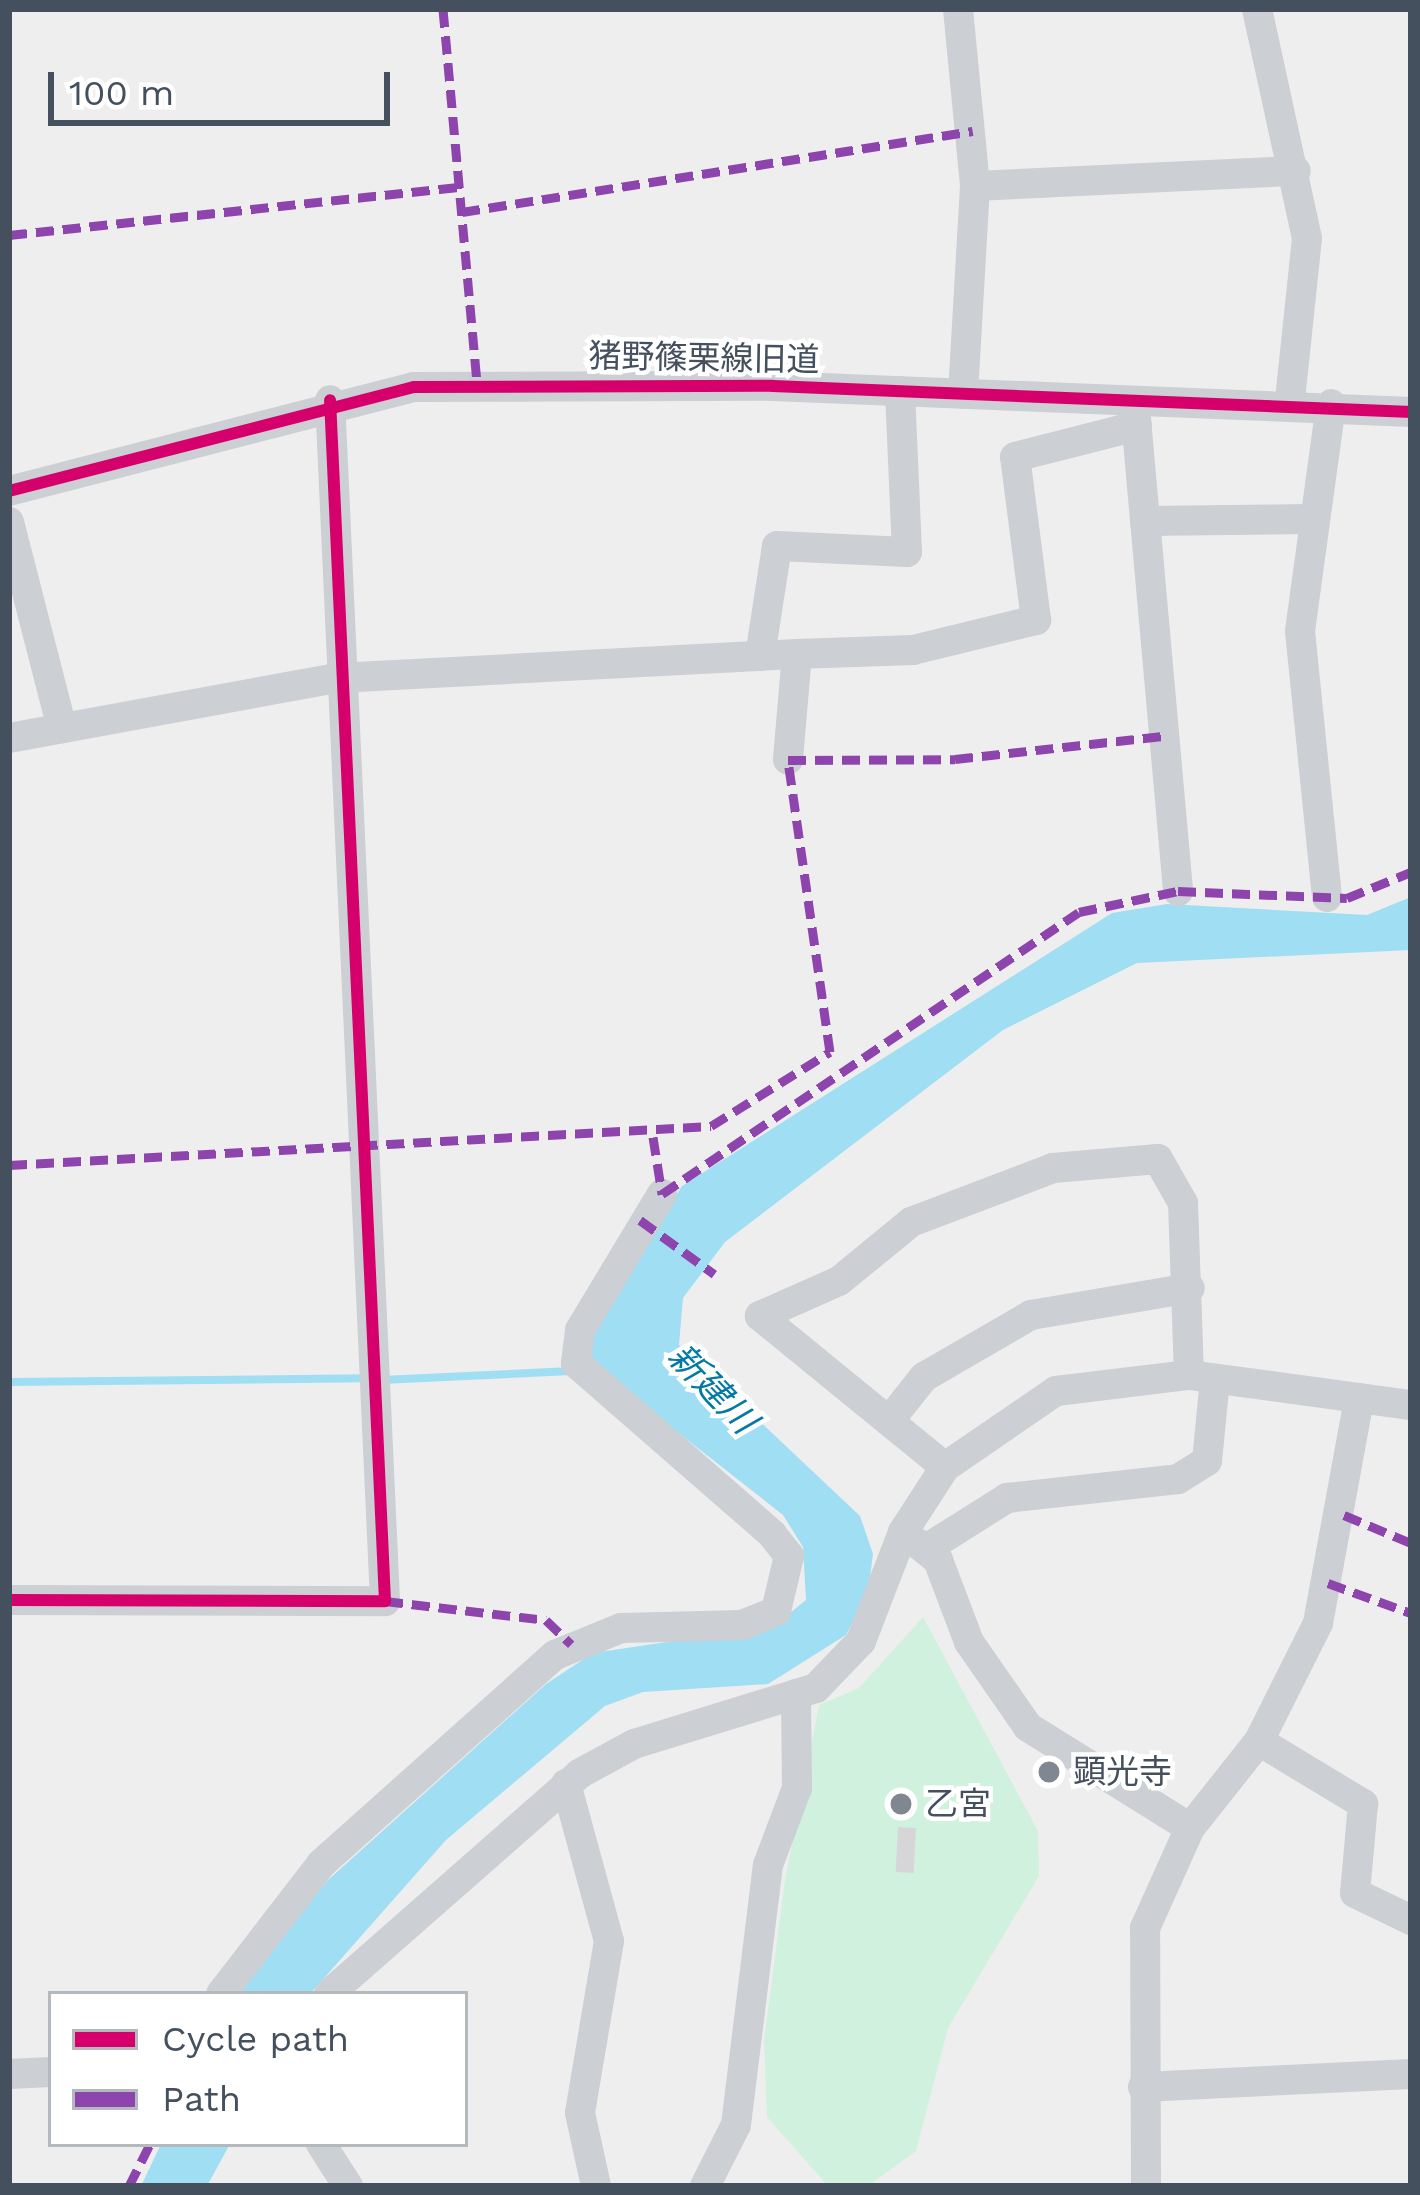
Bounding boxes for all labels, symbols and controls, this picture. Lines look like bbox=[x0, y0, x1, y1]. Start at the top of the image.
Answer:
scale bar bbox=[54, 48, 396, 122]
text: 100 m bbox=[69, 72, 174, 114]
street label: 猪野篠栗線旧道 bbox=[588, 336, 820, 380]
water label: 新建川 bbox=[659, 1335, 765, 1443]
place label: 顕光寺 bbox=[1073, 1752, 1172, 1792]
marker: 顕光寺 bbox=[1036, 1759, 1062, 1785]
place label: 乙宮 bbox=[925, 1784, 991, 1824]
marker: 乙宮 bbox=[888, 1791, 914, 1817]
legend bbox=[48, 1991, 468, 2147]
text: Cycle path bbox=[162, 2018, 349, 2060]
text: Path bbox=[162, 2078, 241, 2120]

